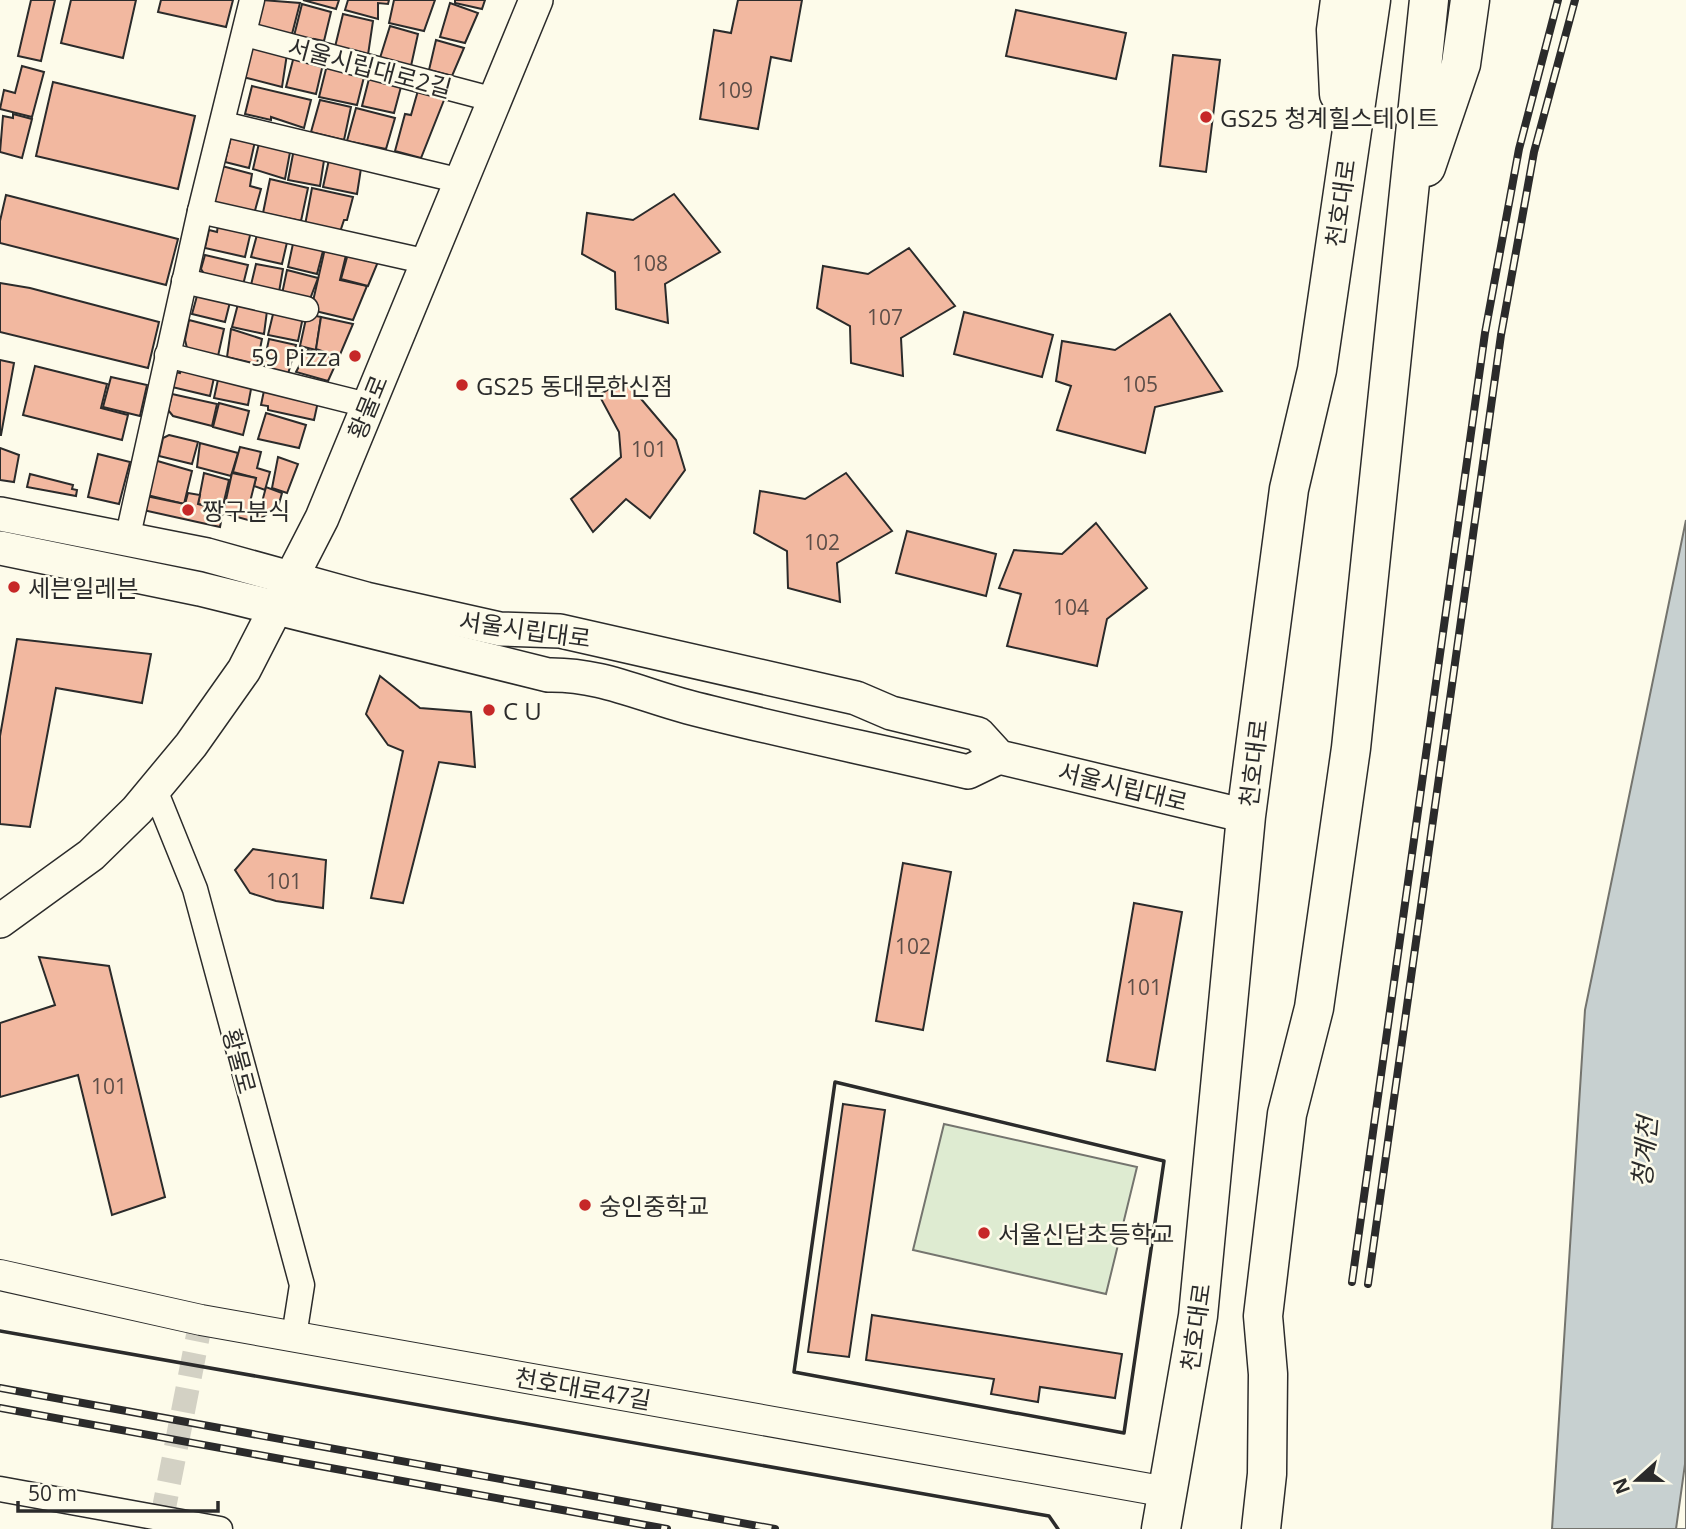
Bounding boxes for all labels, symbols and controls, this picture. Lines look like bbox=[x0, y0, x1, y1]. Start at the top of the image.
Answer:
street label: 서울시립대로2길 bbox=[284, 29, 456, 105]
house number: 109 bbox=[717, 76, 753, 104]
place label: GS25 청계힐스테이트 bbox=[1220, 101, 1439, 134]
marker: GS25 청계힐스테이트 bbox=[1198, 109, 1214, 125]
street label: 천호대로 bbox=[1318, 157, 1362, 249]
house number: 108 bbox=[632, 249, 668, 277]
house number: 107 bbox=[867, 303, 903, 331]
place label: 59 Pizza bbox=[251, 340, 341, 373]
marker: 59 Pizza bbox=[347, 348, 363, 364]
place label: GS25 동대문한신점 bbox=[476, 369, 673, 402]
street label: 황물로 bbox=[339, 370, 395, 444]
house number: 105 bbox=[1122, 370, 1158, 398]
marker: GS25 동대문한신점 bbox=[454, 377, 470, 393]
house number: 101 bbox=[631, 435, 667, 463]
place label: 짱구분식 bbox=[202, 494, 290, 527]
marker: 짱구분식 bbox=[180, 502, 196, 518]
house number: 102 bbox=[804, 528, 840, 556]
place label: 세븐일레븐 bbox=[28, 571, 138, 604]
marker: 세븐일레븐 bbox=[6, 579, 22, 595]
house number: 104 bbox=[1053, 593, 1089, 621]
street label: 서울시립대로 bbox=[457, 603, 593, 655]
place label: C U bbox=[503, 694, 542, 727]
marker: C U bbox=[481, 702, 497, 718]
street label: 천호대로 bbox=[1231, 717, 1275, 809]
street label: 서울시립대로 bbox=[1055, 754, 1191, 818]
house number: 101 bbox=[266, 867, 302, 895]
house number: 102 bbox=[895, 932, 931, 960]
house number: 101 bbox=[1126, 973, 1162, 1001]
street label: 황물로 bbox=[215, 1025, 265, 1097]
house number: 101 bbox=[91, 1072, 127, 1100]
water label: 청계천 bbox=[1623, 1112, 1665, 1189]
place label: 숭인중학교 bbox=[599, 1189, 709, 1222]
marker: 숭인중학교 bbox=[577, 1197, 593, 1213]
place label: 서울신답초등학교 bbox=[998, 1217, 1175, 1250]
marker: 서울신답초등학교 bbox=[976, 1225, 992, 1241]
street label: 천호대로 bbox=[1173, 1281, 1217, 1373]
street label: 천호대로47길 bbox=[512, 1360, 654, 1416]
north arrow bbox=[1602, 1445, 1672, 1515]
scale bar bbox=[18, 1470, 217, 1514]
text: N bbox=[1606, 1474, 1636, 1498]
text: 50 m bbox=[28, 1479, 77, 1507]

